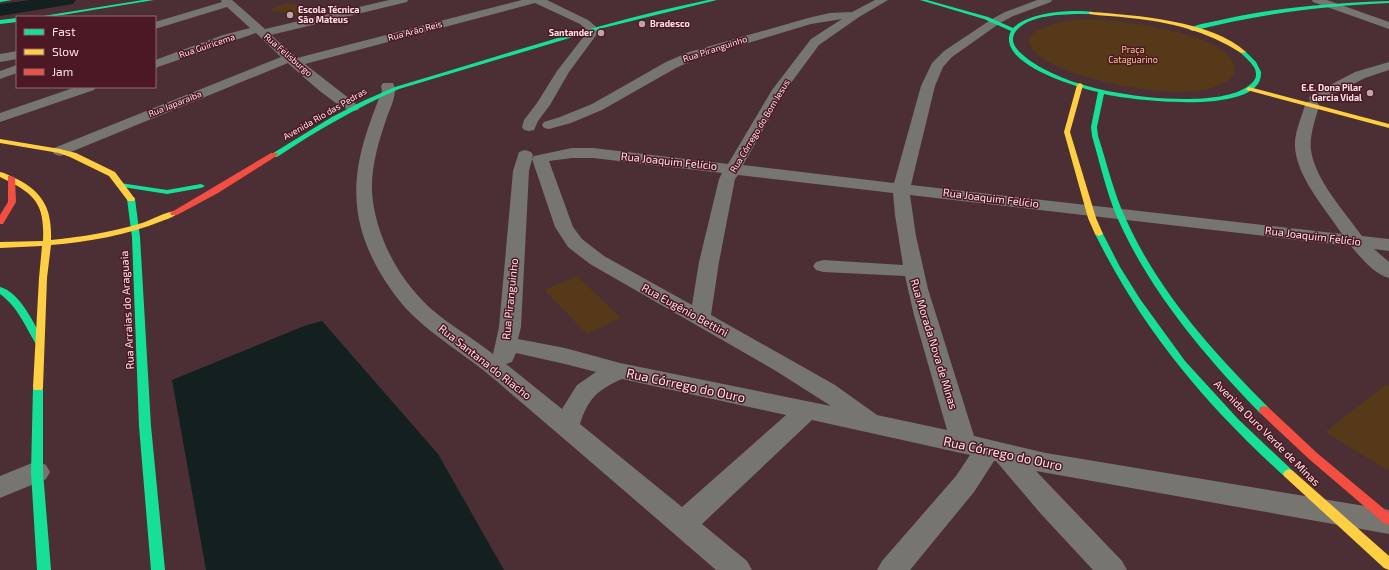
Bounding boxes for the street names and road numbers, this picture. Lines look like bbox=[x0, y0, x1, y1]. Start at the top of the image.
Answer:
street label: Rua Arão Reis bbox=[386, 18, 444, 43]
street label: Rua Guiricema bbox=[177, 31, 236, 60]
street label: Rua Felisburgo bbox=[262, 31, 315, 79]
street label: Rua Piranguinho bbox=[681, 33, 748, 64]
street label: Rua Córrego do Bom Jesus bbox=[727, 77, 792, 174]
street label: Avenida Rio das Pedras bbox=[281, 85, 369, 142]
street label: Rua Japaraiba bbox=[147, 88, 203, 119]
street label: Rua Joaquim Felício bbox=[620, 149, 718, 172]
street label: Rua Joaquim Felício bbox=[942, 185, 1040, 210]
street label: Rua Joaquim Felício bbox=[1264, 223, 1362, 248]
street label: Rua Arraias do Araguaia bbox=[117, 250, 136, 370]
street label: Rua Piranguinho bbox=[499, 258, 520, 340]
street label: Rua Morada Nova de Minas bbox=[908, 277, 961, 411]
street label: Rua Eugênio Bettini bbox=[640, 280, 731, 339]
street label: Rua Santana do Riacho bbox=[436, 321, 534, 402]
street label: Rua Córrego do Ouro bbox=[625, 365, 747, 405]
street label: Avenida Ouro Verde de Minas bbox=[1212, 377, 1323, 489]
street label: Rua Córrego do Ouro bbox=[942, 433, 1064, 473]

